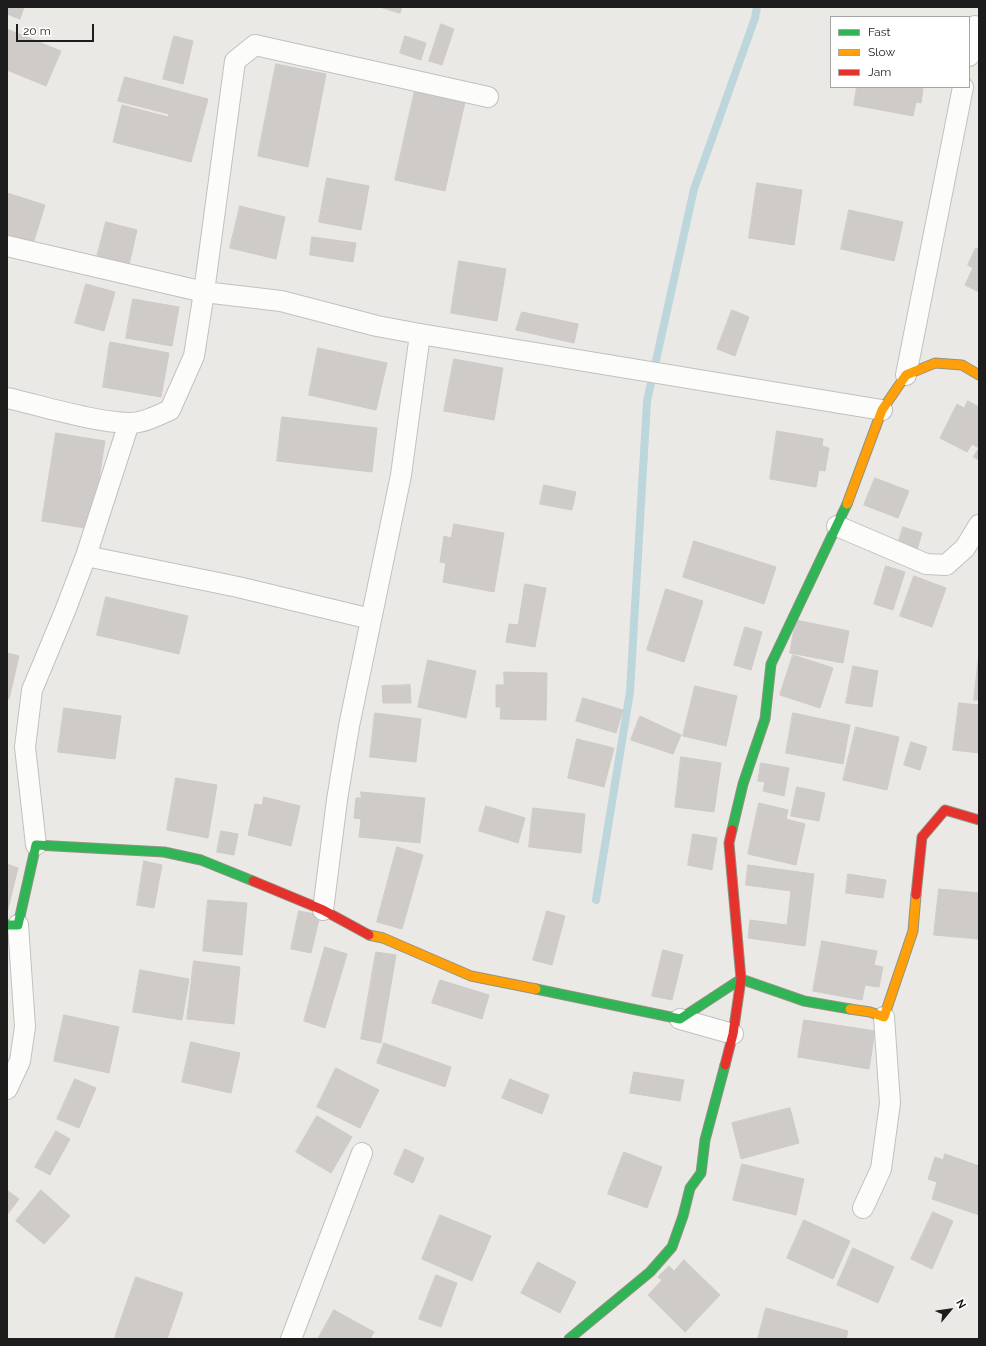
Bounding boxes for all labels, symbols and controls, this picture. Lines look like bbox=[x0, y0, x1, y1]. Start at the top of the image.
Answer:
scale bar bbox=[18, 16, 96, 42]
legend bbox=[830, 16, 970, 88]
text: 20 m bbox=[23, 24, 51, 38]
text: Fast bbox=[868, 25, 891, 39]
text: Slow bbox=[868, 45, 895, 59]
text: Jam bbox=[868, 65, 891, 79]
north arrow bbox=[930, 1290, 970, 1330]
text: N bbox=[953, 1297, 969, 1311]

